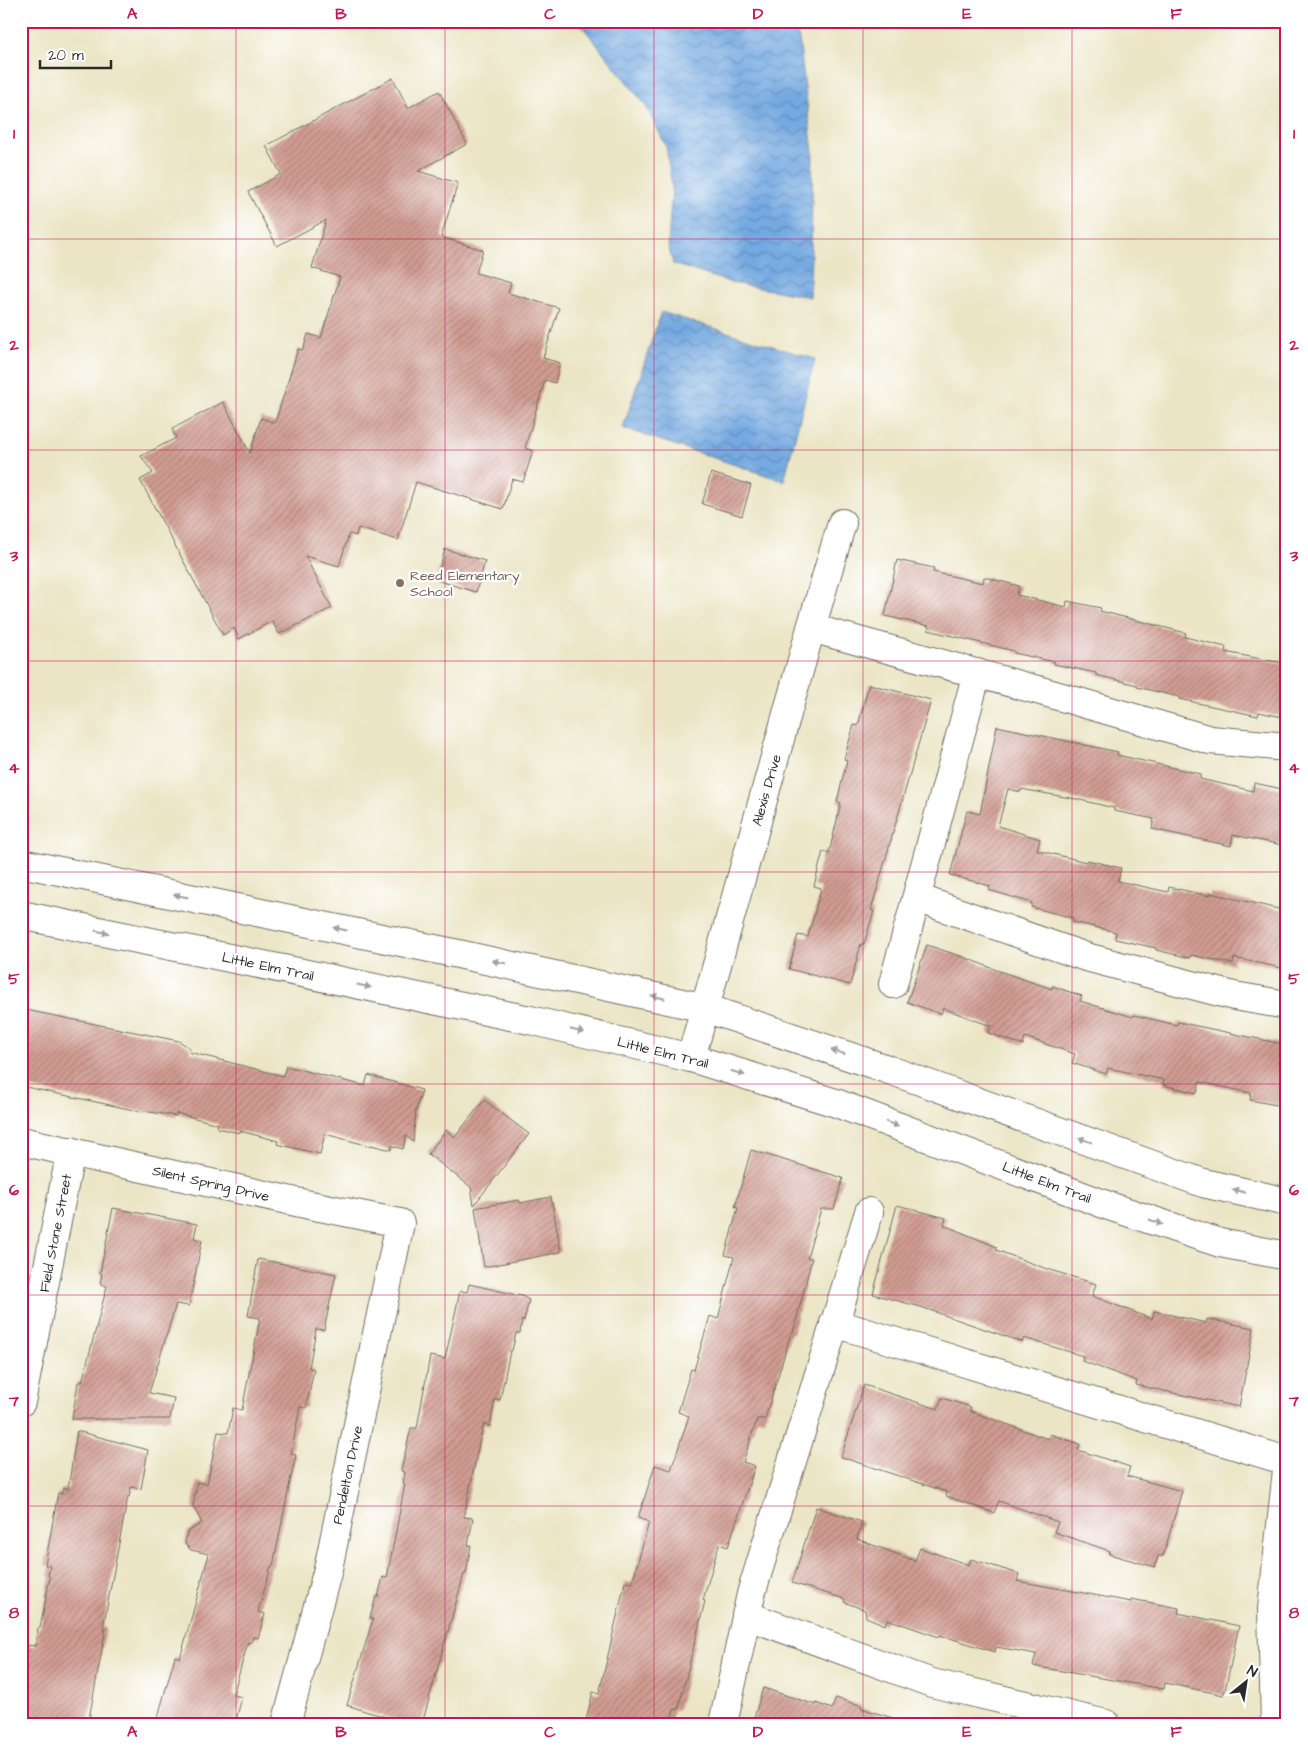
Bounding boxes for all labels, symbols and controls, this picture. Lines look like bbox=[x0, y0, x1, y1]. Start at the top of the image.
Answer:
text: A bbox=[127, 3, 138, 25]
text: B bbox=[335, 3, 347, 25]
text: C bbox=[544, 3, 556, 25]
text: D bbox=[753, 3, 764, 25]
text: E bbox=[962, 3, 972, 25]
text: F bbox=[1170, 3, 1182, 25]
scale bar bbox=[40, 38, 111, 70]
text: 20 m bbox=[48, 45, 84, 66]
text: 1 bbox=[13, 123, 16, 145]
text: 1 bbox=[1293, 123, 1296, 145]
text: 2 bbox=[8, 334, 19, 356]
text: 2 bbox=[1288, 334, 1299, 356]
text: 3 bbox=[9, 545, 19, 567]
text: 3 bbox=[1289, 545, 1299, 567]
place label: Reed Elementary School bbox=[410, 566, 520, 602]
marker: Reed Elementary School bbox=[394, 577, 406, 589]
street label: Alexis Drive bbox=[747, 752, 787, 829]
text: 4 bbox=[9, 757, 20, 779]
text: 4 bbox=[1289, 757, 1300, 779]
one-way arrow bbox=[172, 891, 188, 899]
one-way arrow bbox=[332, 925, 347, 933]
one-way arrow bbox=[94, 928, 109, 936]
street label: Little Elm Trail bbox=[220, 947, 316, 986]
one-way arrow bbox=[490, 958, 506, 966]
text: 5 bbox=[8, 968, 20, 990]
text: 5 bbox=[1288, 968, 1300, 990]
one-way arrow bbox=[356, 982, 372, 990]
one-way arrow bbox=[650, 993, 665, 1001]
one-way arrow bbox=[570, 1027, 585, 1035]
street label: Little Elm Trail bbox=[615, 1032, 710, 1074]
one-way arrow bbox=[830, 1048, 845, 1055]
one-way arrow bbox=[730, 1069, 745, 1077]
one-way arrow bbox=[885, 1120, 900, 1128]
one-way arrow bbox=[1077, 1136, 1092, 1144]
street label: Little Elm Trail bbox=[999, 1157, 1094, 1209]
street label: Silent Spring Drive bbox=[150, 1161, 272, 1207]
street label: Field Stone Street bbox=[35, 1172, 77, 1294]
text: 6 bbox=[9, 1179, 19, 1201]
text: 6 bbox=[1289, 1179, 1299, 1201]
one-way arrow bbox=[1232, 1187, 1247, 1195]
one-way arrow bbox=[1148, 1218, 1163, 1226]
text: 7 bbox=[8, 1390, 19, 1412]
text: 7 bbox=[1288, 1390, 1299, 1412]
street label: Pendelton Drive bbox=[328, 1424, 368, 1526]
text: 8 bbox=[9, 1602, 20, 1624]
text: 8 bbox=[1289, 1602, 1300, 1624]
north arrow bbox=[1220, 1658, 1270, 1708]
text: N bbox=[1243, 1661, 1261, 1683]
text: A bbox=[127, 1721, 138, 1743]
text: B bbox=[335, 1721, 347, 1743]
text: C bbox=[544, 1721, 556, 1743]
text: D bbox=[753, 1721, 764, 1743]
text: E bbox=[962, 1721, 972, 1743]
text: F bbox=[1170, 1721, 1182, 1743]

